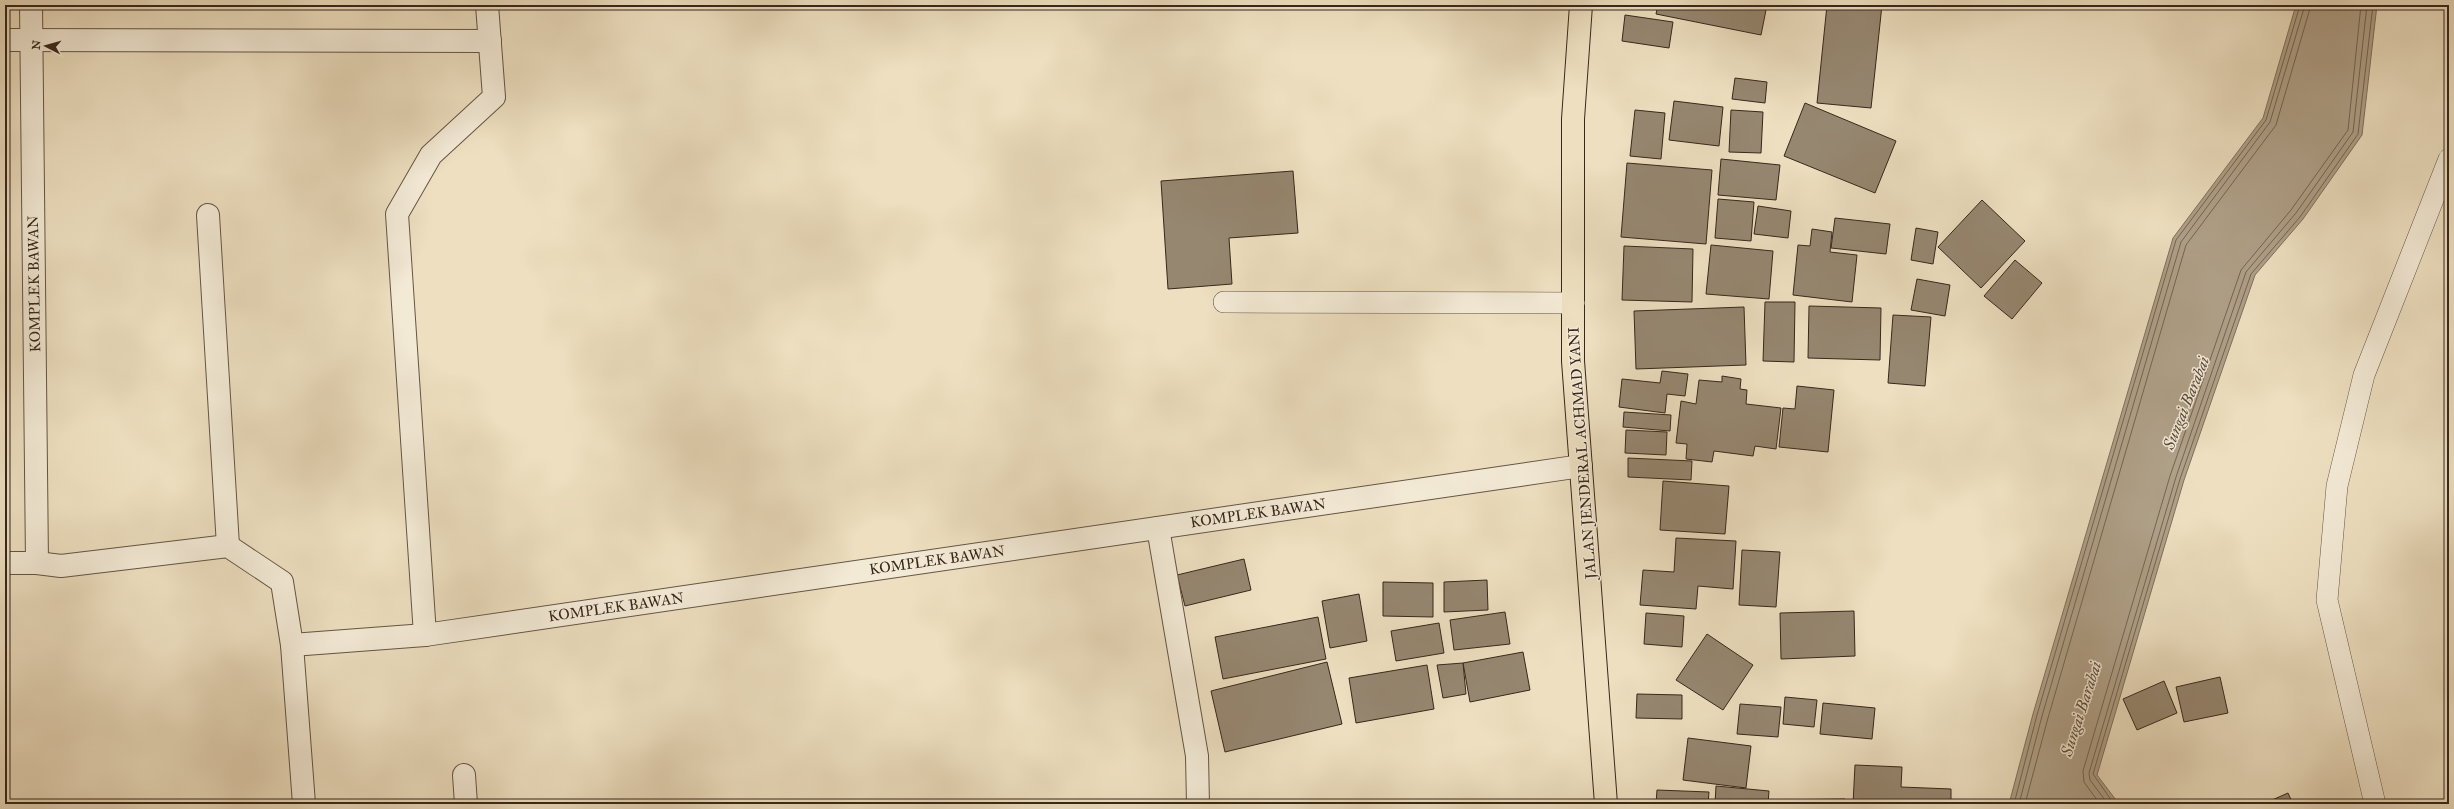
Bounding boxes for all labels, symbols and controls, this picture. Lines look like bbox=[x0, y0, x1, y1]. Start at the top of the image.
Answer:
north arrow bbox=[26, 26, 66, 66]
text: N bbox=[30, 39, 44, 50]
street label: KOMPLEK BAWAN bbox=[24, 215, 44, 353]
street label: JALAN JENDERAL ACHMAD YANI bbox=[1564, 326, 1601, 582]
water label: Sungai Barabai bbox=[2158, 353, 2213, 453]
street label: KOMPLEK BAWAN bbox=[1189, 495, 1327, 531]
street label: KOMPLEK BAWAN bbox=[868, 542, 1006, 578]
street label: KOMPLEK BAWAN bbox=[547, 589, 685, 625]
water label: Sungai Barabai bbox=[2056, 659, 2105, 760]

